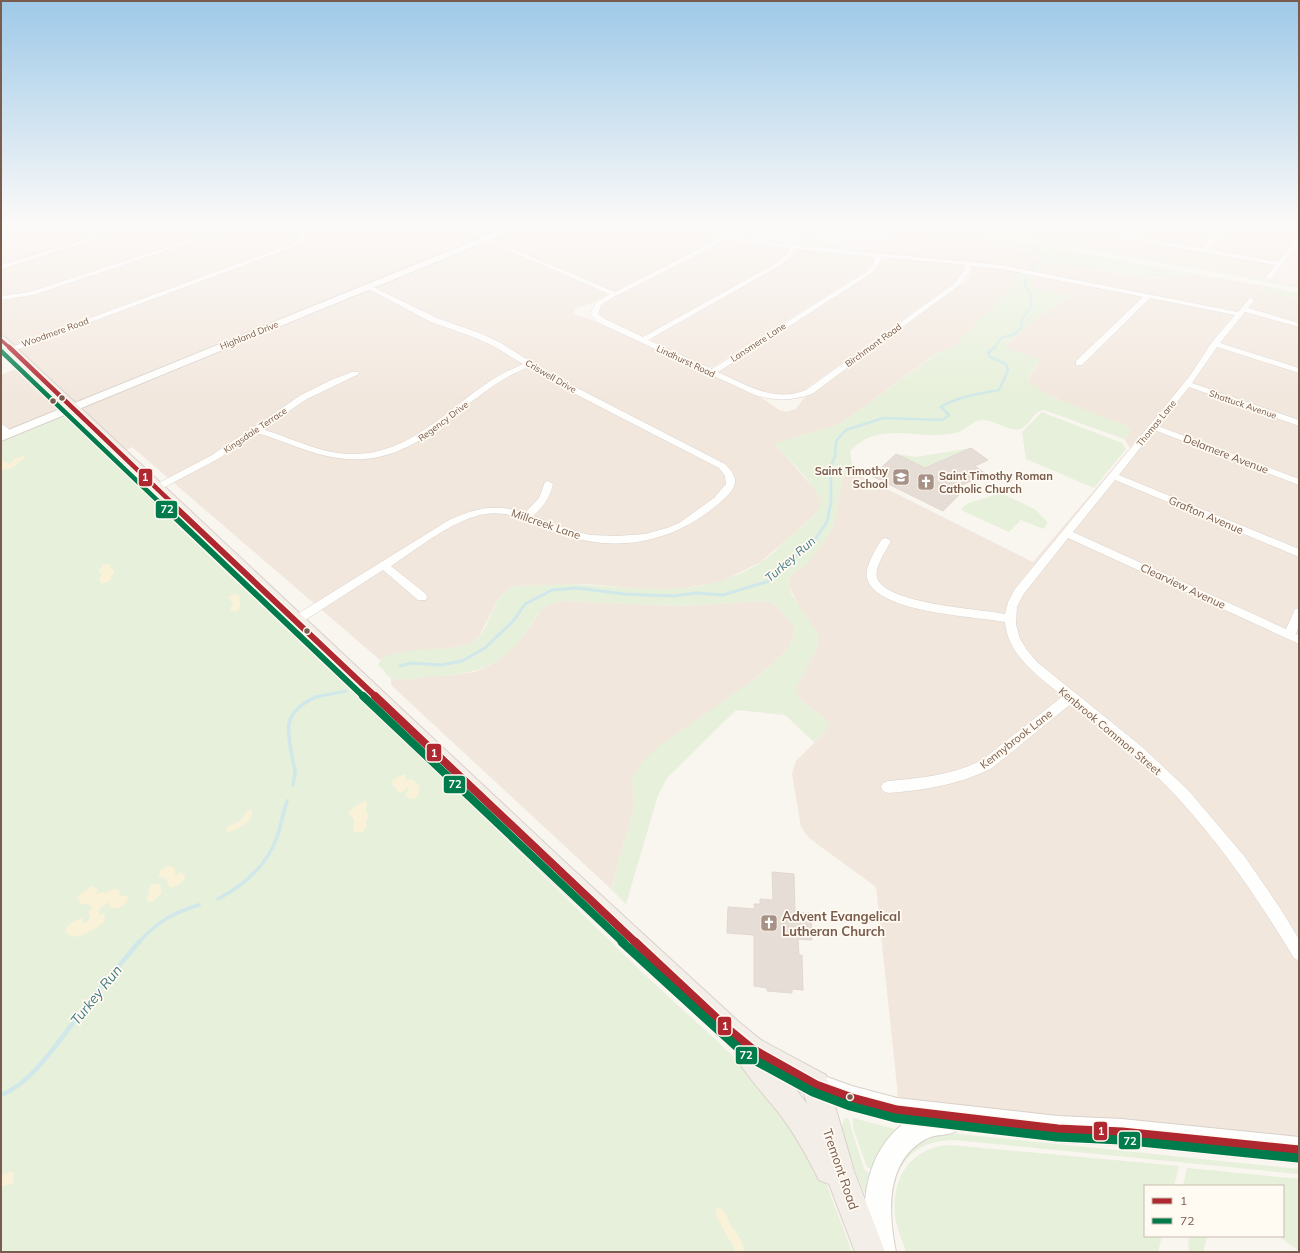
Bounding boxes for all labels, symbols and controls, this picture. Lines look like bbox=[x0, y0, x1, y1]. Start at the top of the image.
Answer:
street label: Woodmere Road bbox=[20, 315, 90, 349]
street label: Highland Drive bbox=[218, 318, 280, 352]
street label: Lansmere Lane bbox=[728, 320, 788, 364]
street label: Birchmont Road bbox=[843, 321, 903, 369]
street label: Lindhurst Road bbox=[655, 343, 717, 379]
street label: Criswell Drive bbox=[524, 357, 579, 395]
street label: Shattuck Avenue bbox=[1208, 387, 1278, 421]
unlabelled marker bbox=[57, 393, 67, 403]
unlabelled marker bbox=[48, 396, 58, 406]
street label: Regency Drive bbox=[416, 398, 471, 444]
street label: Thomas Lane bbox=[1134, 398, 1178, 448]
street label: Kingsdale Terrace bbox=[221, 405, 289, 455]
street label: Delamere Avenue bbox=[1181, 431, 1271, 477]
place label: Saint Timothy School bbox=[815, 464, 888, 491]
school or university icon: Saint Timothy School bbox=[891, 467, 911, 487]
line badge: 1 bbox=[138, 468, 153, 487]
place label: Saint Timothy Roman Catholic Church bbox=[939, 469, 1053, 496]
text: 1 bbox=[142, 470, 149, 484]
church icon: Saint Timothy Roman Catholic Church bbox=[916, 472, 936, 492]
street label: Grafton Avenue bbox=[1167, 493, 1245, 537]
line badge: 72 bbox=[155, 500, 178, 519]
text: 72 bbox=[160, 502, 174, 516]
street label: Millcreek Lane bbox=[510, 506, 582, 542]
water label: Turkey Run bbox=[762, 533, 818, 585]
street label: Clearview Avenue bbox=[1138, 560, 1228, 612]
unlabelled marker bbox=[302, 626, 312, 636]
street label: Kenbrook Common Street bbox=[1056, 684, 1164, 778]
street label: Kennybrook Lane bbox=[977, 706, 1055, 772]
line badge: 1 bbox=[426, 743, 442, 762]
text: 1 bbox=[431, 746, 438, 760]
line badge: 72 bbox=[443, 775, 466, 794]
text: 72 bbox=[448, 777, 462, 791]
place label: Advent Evangelical Lutheran Church bbox=[782, 908, 901, 939]
church icon: Advent Evangelical Lutheran Church bbox=[759, 913, 779, 933]
water label: Turkey Run bbox=[66, 961, 126, 1029]
line badge: 1 bbox=[717, 1016, 732, 1036]
text: 1 bbox=[722, 1019, 729, 1033]
line badge: 72 bbox=[735, 1046, 758, 1065]
text: 72 bbox=[739, 1048, 753, 1062]
unlabelled marker bbox=[845, 1092, 855, 1102]
line badge: 1 bbox=[1093, 1121, 1108, 1141]
text: 1 bbox=[1098, 1124, 1105, 1138]
street label: Tremont Road bbox=[820, 1126, 862, 1212]
line badge: 72 bbox=[1118, 1131, 1141, 1150]
text: 72 bbox=[1123, 1134, 1137, 1148]
legend bbox=[1144, 1185, 1284, 1237]
text: 1 bbox=[1180, 1193, 1187, 1208]
text: 72 bbox=[1180, 1213, 1194, 1228]

